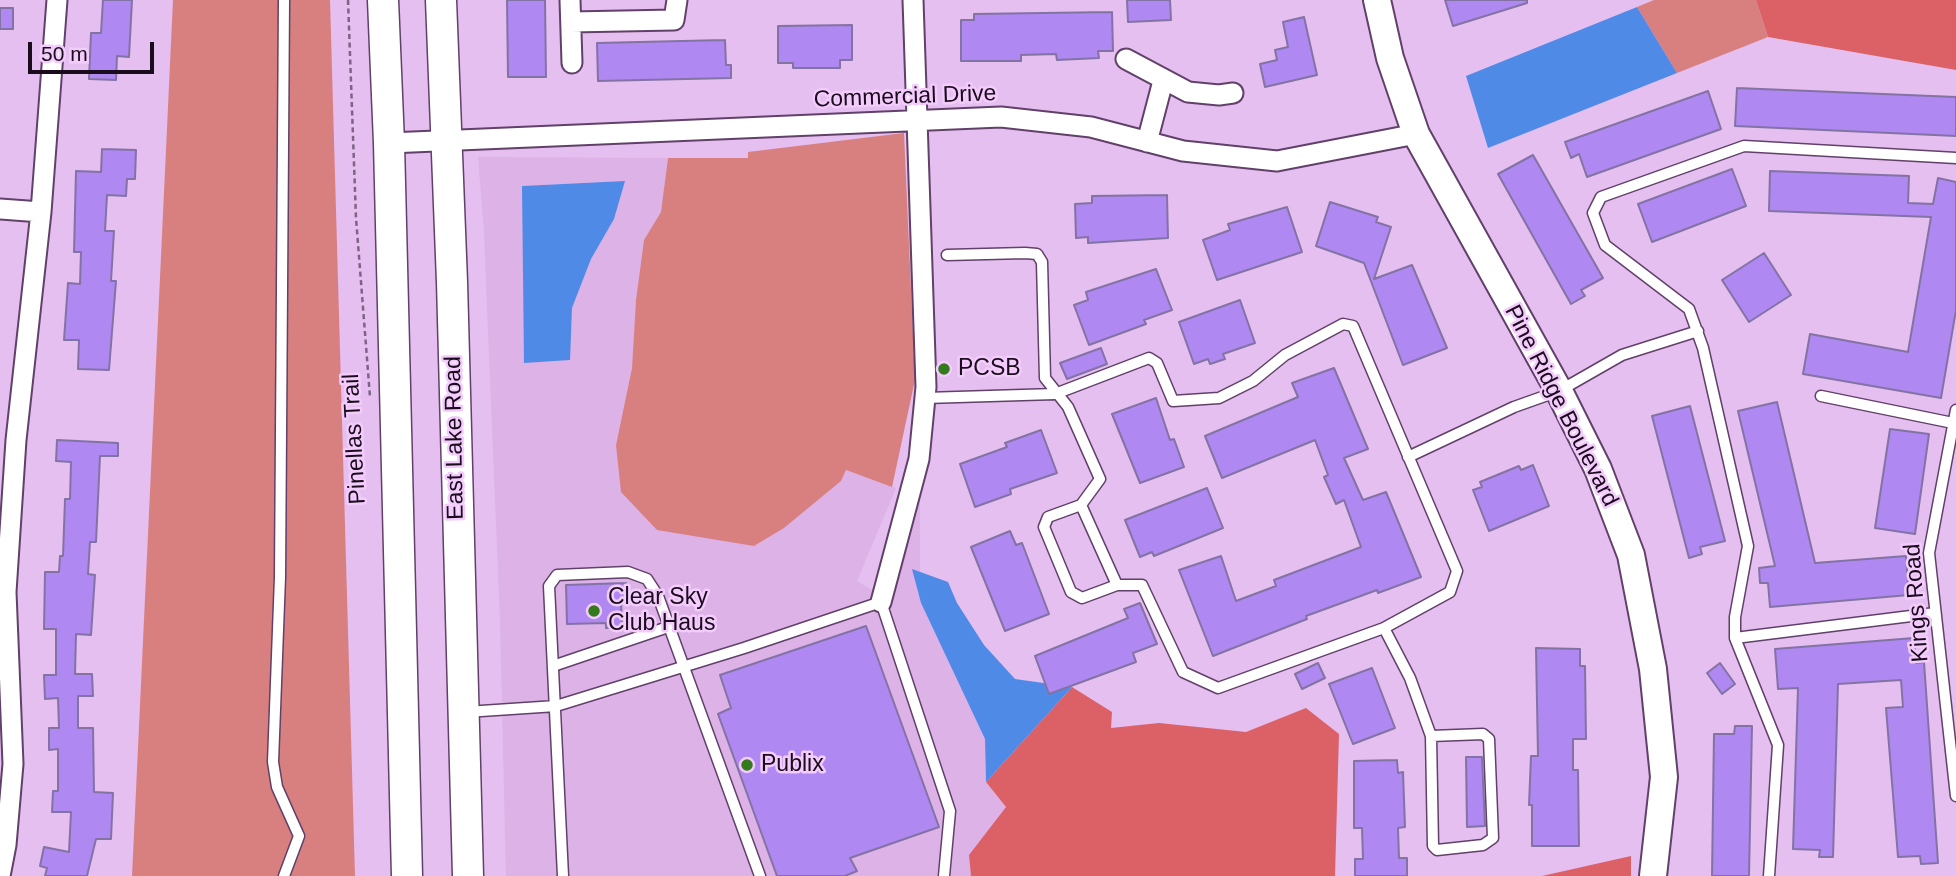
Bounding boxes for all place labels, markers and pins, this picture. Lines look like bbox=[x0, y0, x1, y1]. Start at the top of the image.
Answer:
place label: PCSB bbox=[958, 355, 1021, 383]
marker: PCSB bbox=[936, 361, 952, 377]
place label: Clear Sky Club Haus bbox=[608, 584, 715, 638]
marker: Clear Sky Club Haus bbox=[586, 603, 602, 619]
place label: Publix bbox=[761, 751, 824, 779]
marker: Publix bbox=[739, 757, 755, 773]

